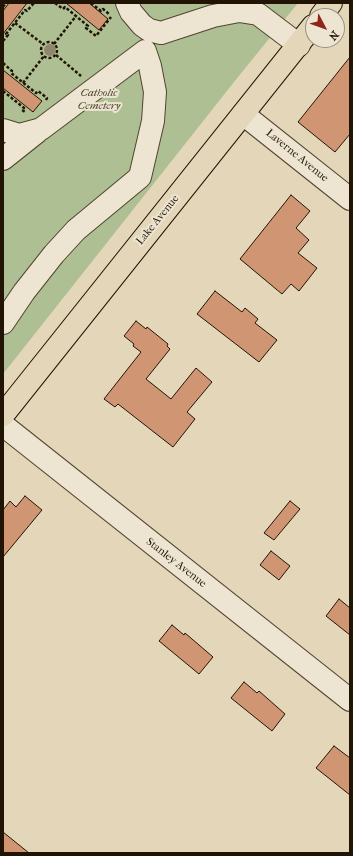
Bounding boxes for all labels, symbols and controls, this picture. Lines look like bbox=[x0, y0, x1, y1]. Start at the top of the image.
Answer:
north arrow bbox=[305, 8, 345, 48]
text: N bbox=[326, 28, 341, 43]
park label: Catholic Cemetery bbox=[78, 86, 120, 112]
street label: Laverne Avenue bbox=[263, 127, 331, 185]
street label: Lake Avenue bbox=[134, 192, 182, 248]
street label: Stanley Avenue bbox=[143, 535, 209, 591]

